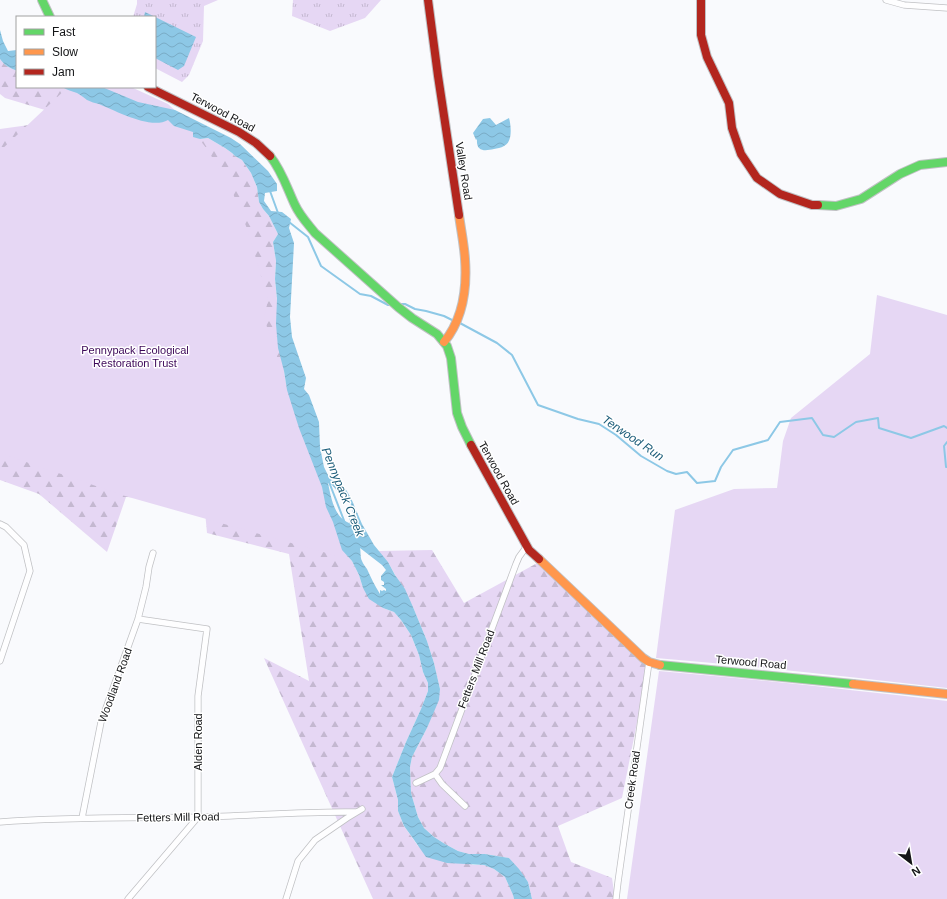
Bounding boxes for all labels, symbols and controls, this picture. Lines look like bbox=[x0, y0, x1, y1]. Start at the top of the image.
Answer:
legend bbox=[16, 16, 156, 88]
text: Fast bbox=[52, 25, 76, 39]
text: Slow bbox=[52, 45, 78, 59]
text: Jam bbox=[52, 65, 75, 79]
street label: Terwood Road bbox=[189, 90, 257, 134]
street label: Valley Road bbox=[453, 141, 475, 201]
park label: Pennypack Ecological Restoration Trust bbox=[81, 344, 189, 369]
water label: Terwood Run bbox=[600, 412, 667, 464]
street label: Terwood Road bbox=[477, 439, 521, 507]
water label: Pennypack Creek bbox=[319, 445, 368, 539]
street label: Fetters Mill Road bbox=[456, 628, 496, 710]
street label: Woodland Road bbox=[96, 646, 134, 724]
street label: Terwood Road bbox=[715, 653, 787, 671]
street label: Alden Road bbox=[192, 713, 204, 771]
street label: Creek Road bbox=[622, 750, 642, 810]
street label: Fetters Mill Road bbox=[136, 810, 220, 824]
north arrow bbox=[891, 843, 931, 883]
text: N bbox=[910, 864, 923, 879]

